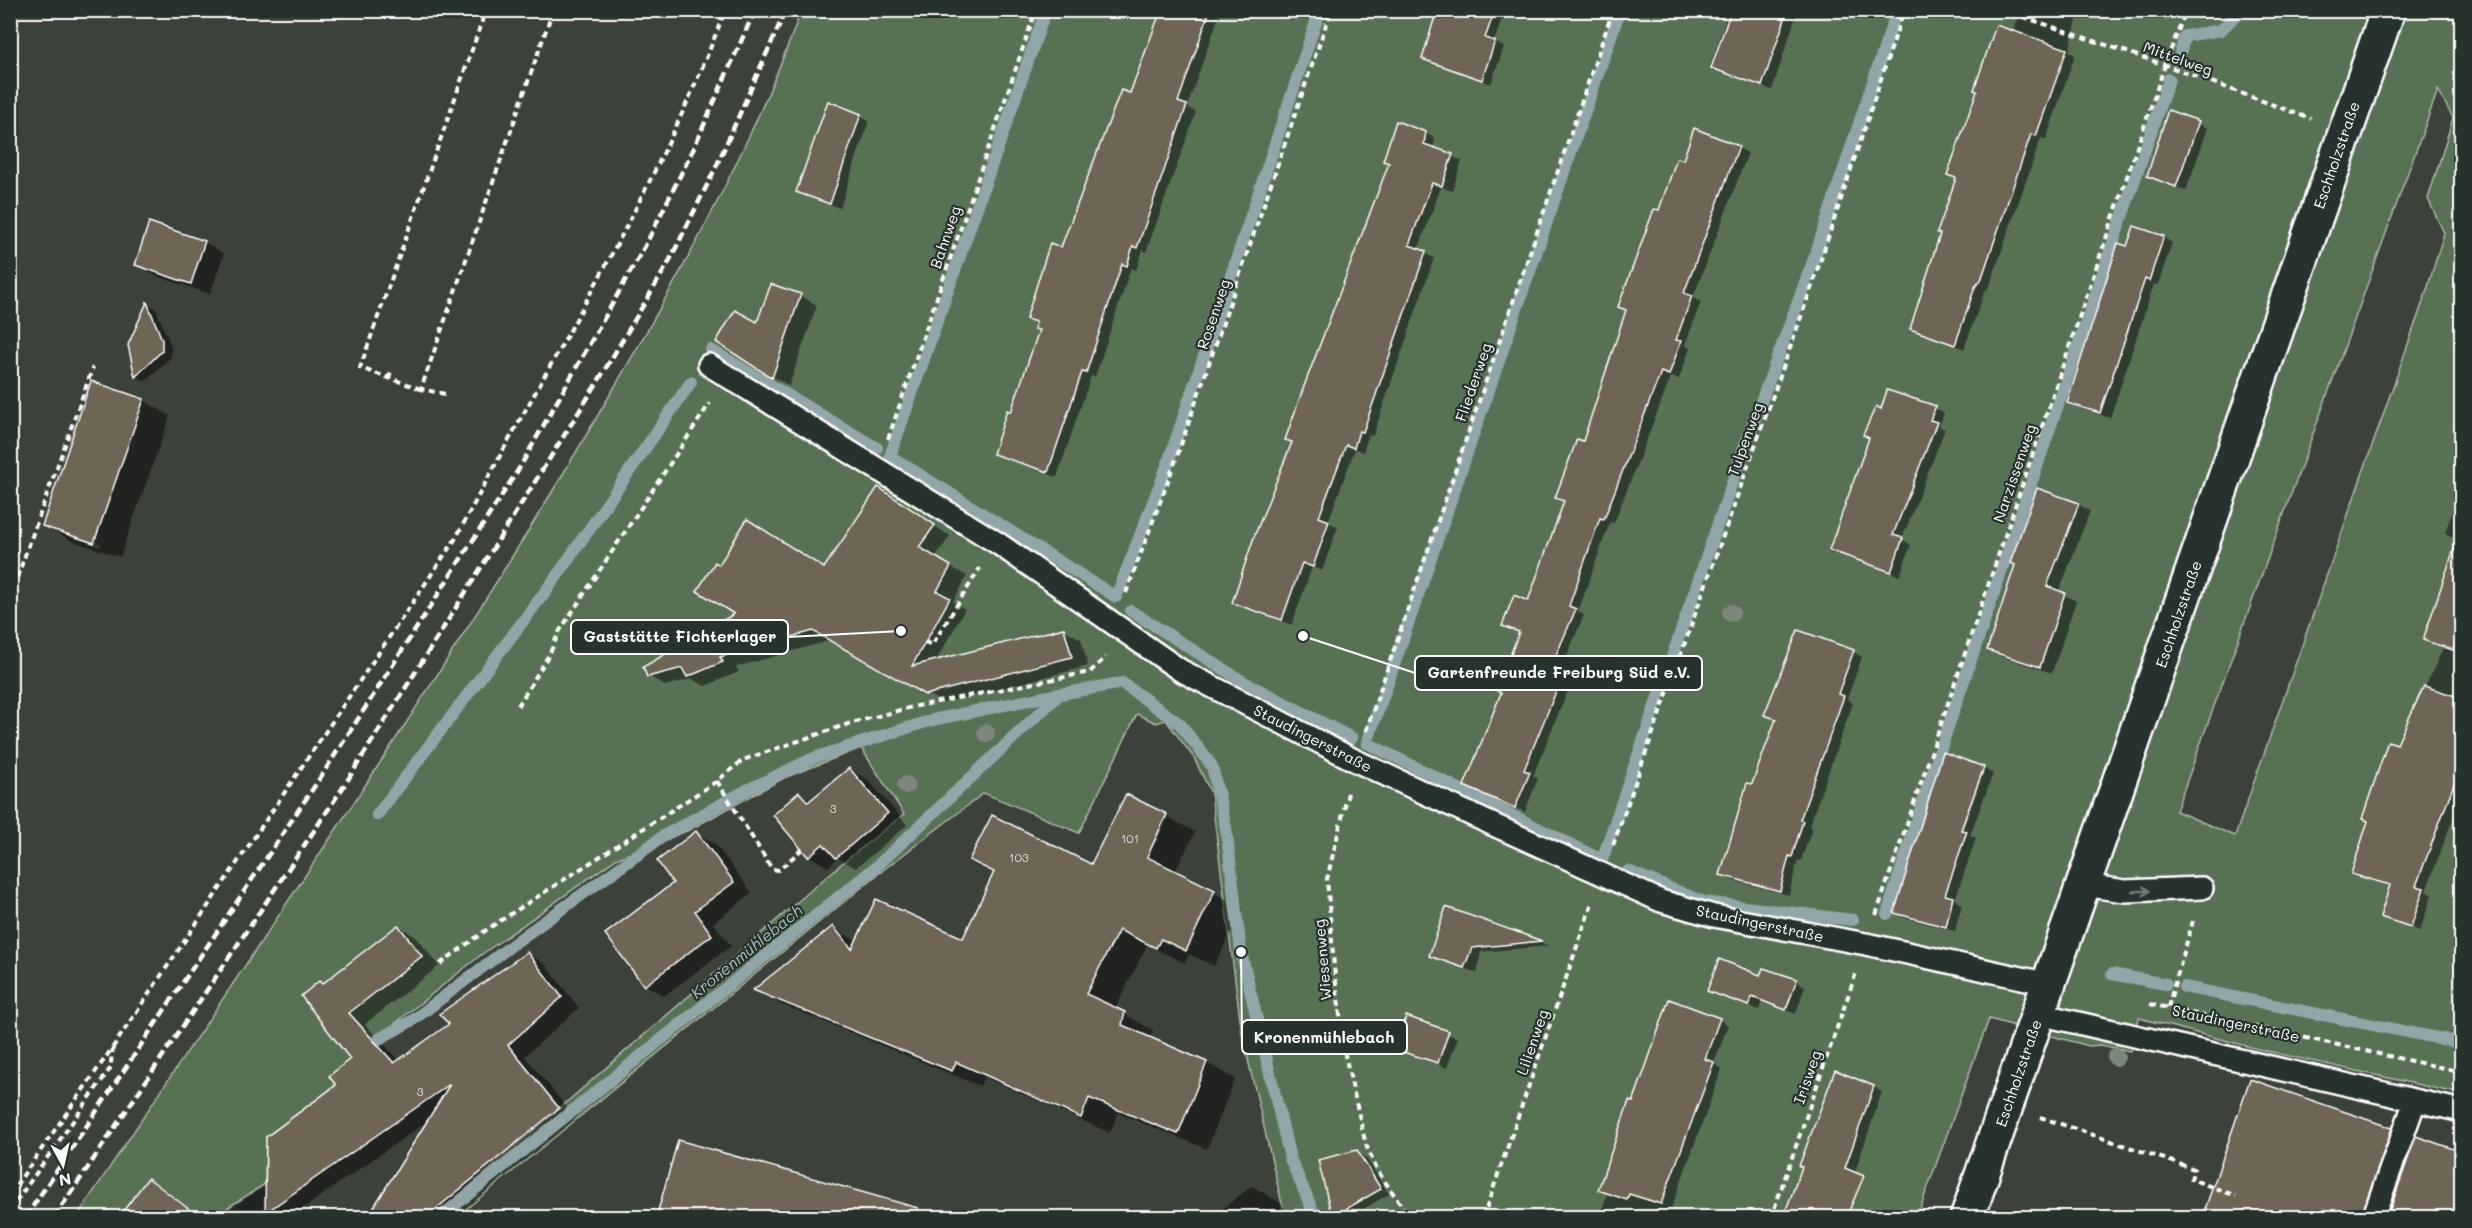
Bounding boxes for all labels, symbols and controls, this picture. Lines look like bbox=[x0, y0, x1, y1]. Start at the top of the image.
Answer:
street label: Mittelweg bbox=[2141, 36, 2216, 80]
street label: Eschholzstraße bbox=[2308, 99, 2364, 211]
street label: Bahnweg bbox=[925, 203, 965, 271]
street label: Rosenweg bbox=[1192, 276, 1234, 352]
street label: Fliederweg bbox=[1450, 340, 1496, 424]
street label: Tulpenweg bbox=[1722, 399, 1768, 479]
street label: Narzissenweg bbox=[1988, 421, 2040, 525]
street label: Eschholzstraße bbox=[2150, 558, 2206, 670]
callout: Gaststätte Fichterlager bbox=[571, 620, 788, 654]
text: Gaststätte Fichterlager bbox=[584, 625, 776, 646]
callout: Gartenfreunde Freiburg Süd e.V. bbox=[1415, 656, 1702, 690]
text: Gartenfreunde Freiburg Süd e.V. bbox=[1427, 661, 1691, 682]
street label: Staudingerstraße bbox=[1251, 700, 1375, 776]
house number: 3 bbox=[829, 800, 837, 816]
house number: 101 bbox=[1121, 830, 1139, 846]
house number: 103 bbox=[1009, 849, 1029, 865]
one-way arrow bbox=[2131, 885, 2151, 896]
water label: Kronenmühlebach bbox=[686, 899, 806, 1003]
street label: Staudingerstraße bbox=[1694, 900, 1826, 946]
street label: Wiesenweg bbox=[1308, 918, 1336, 1001]
street label: Staudingerstraße bbox=[2170, 1000, 2302, 1046]
street label: Lilienweg bbox=[1511, 1006, 1553, 1077]
street label: Eschholzstraße bbox=[1990, 1017, 2046, 1129]
callout: Kronenmühlebach bbox=[1242, 1020, 1407, 1054]
text: Kronenmühlebach bbox=[1254, 1026, 1394, 1047]
street label: Irisweg bbox=[1788, 1047, 1826, 1107]
house number: 3 bbox=[416, 1083, 424, 1099]
north arrow bbox=[33, 1135, 93, 1195]
text: N bbox=[58, 1169, 73, 1192]

